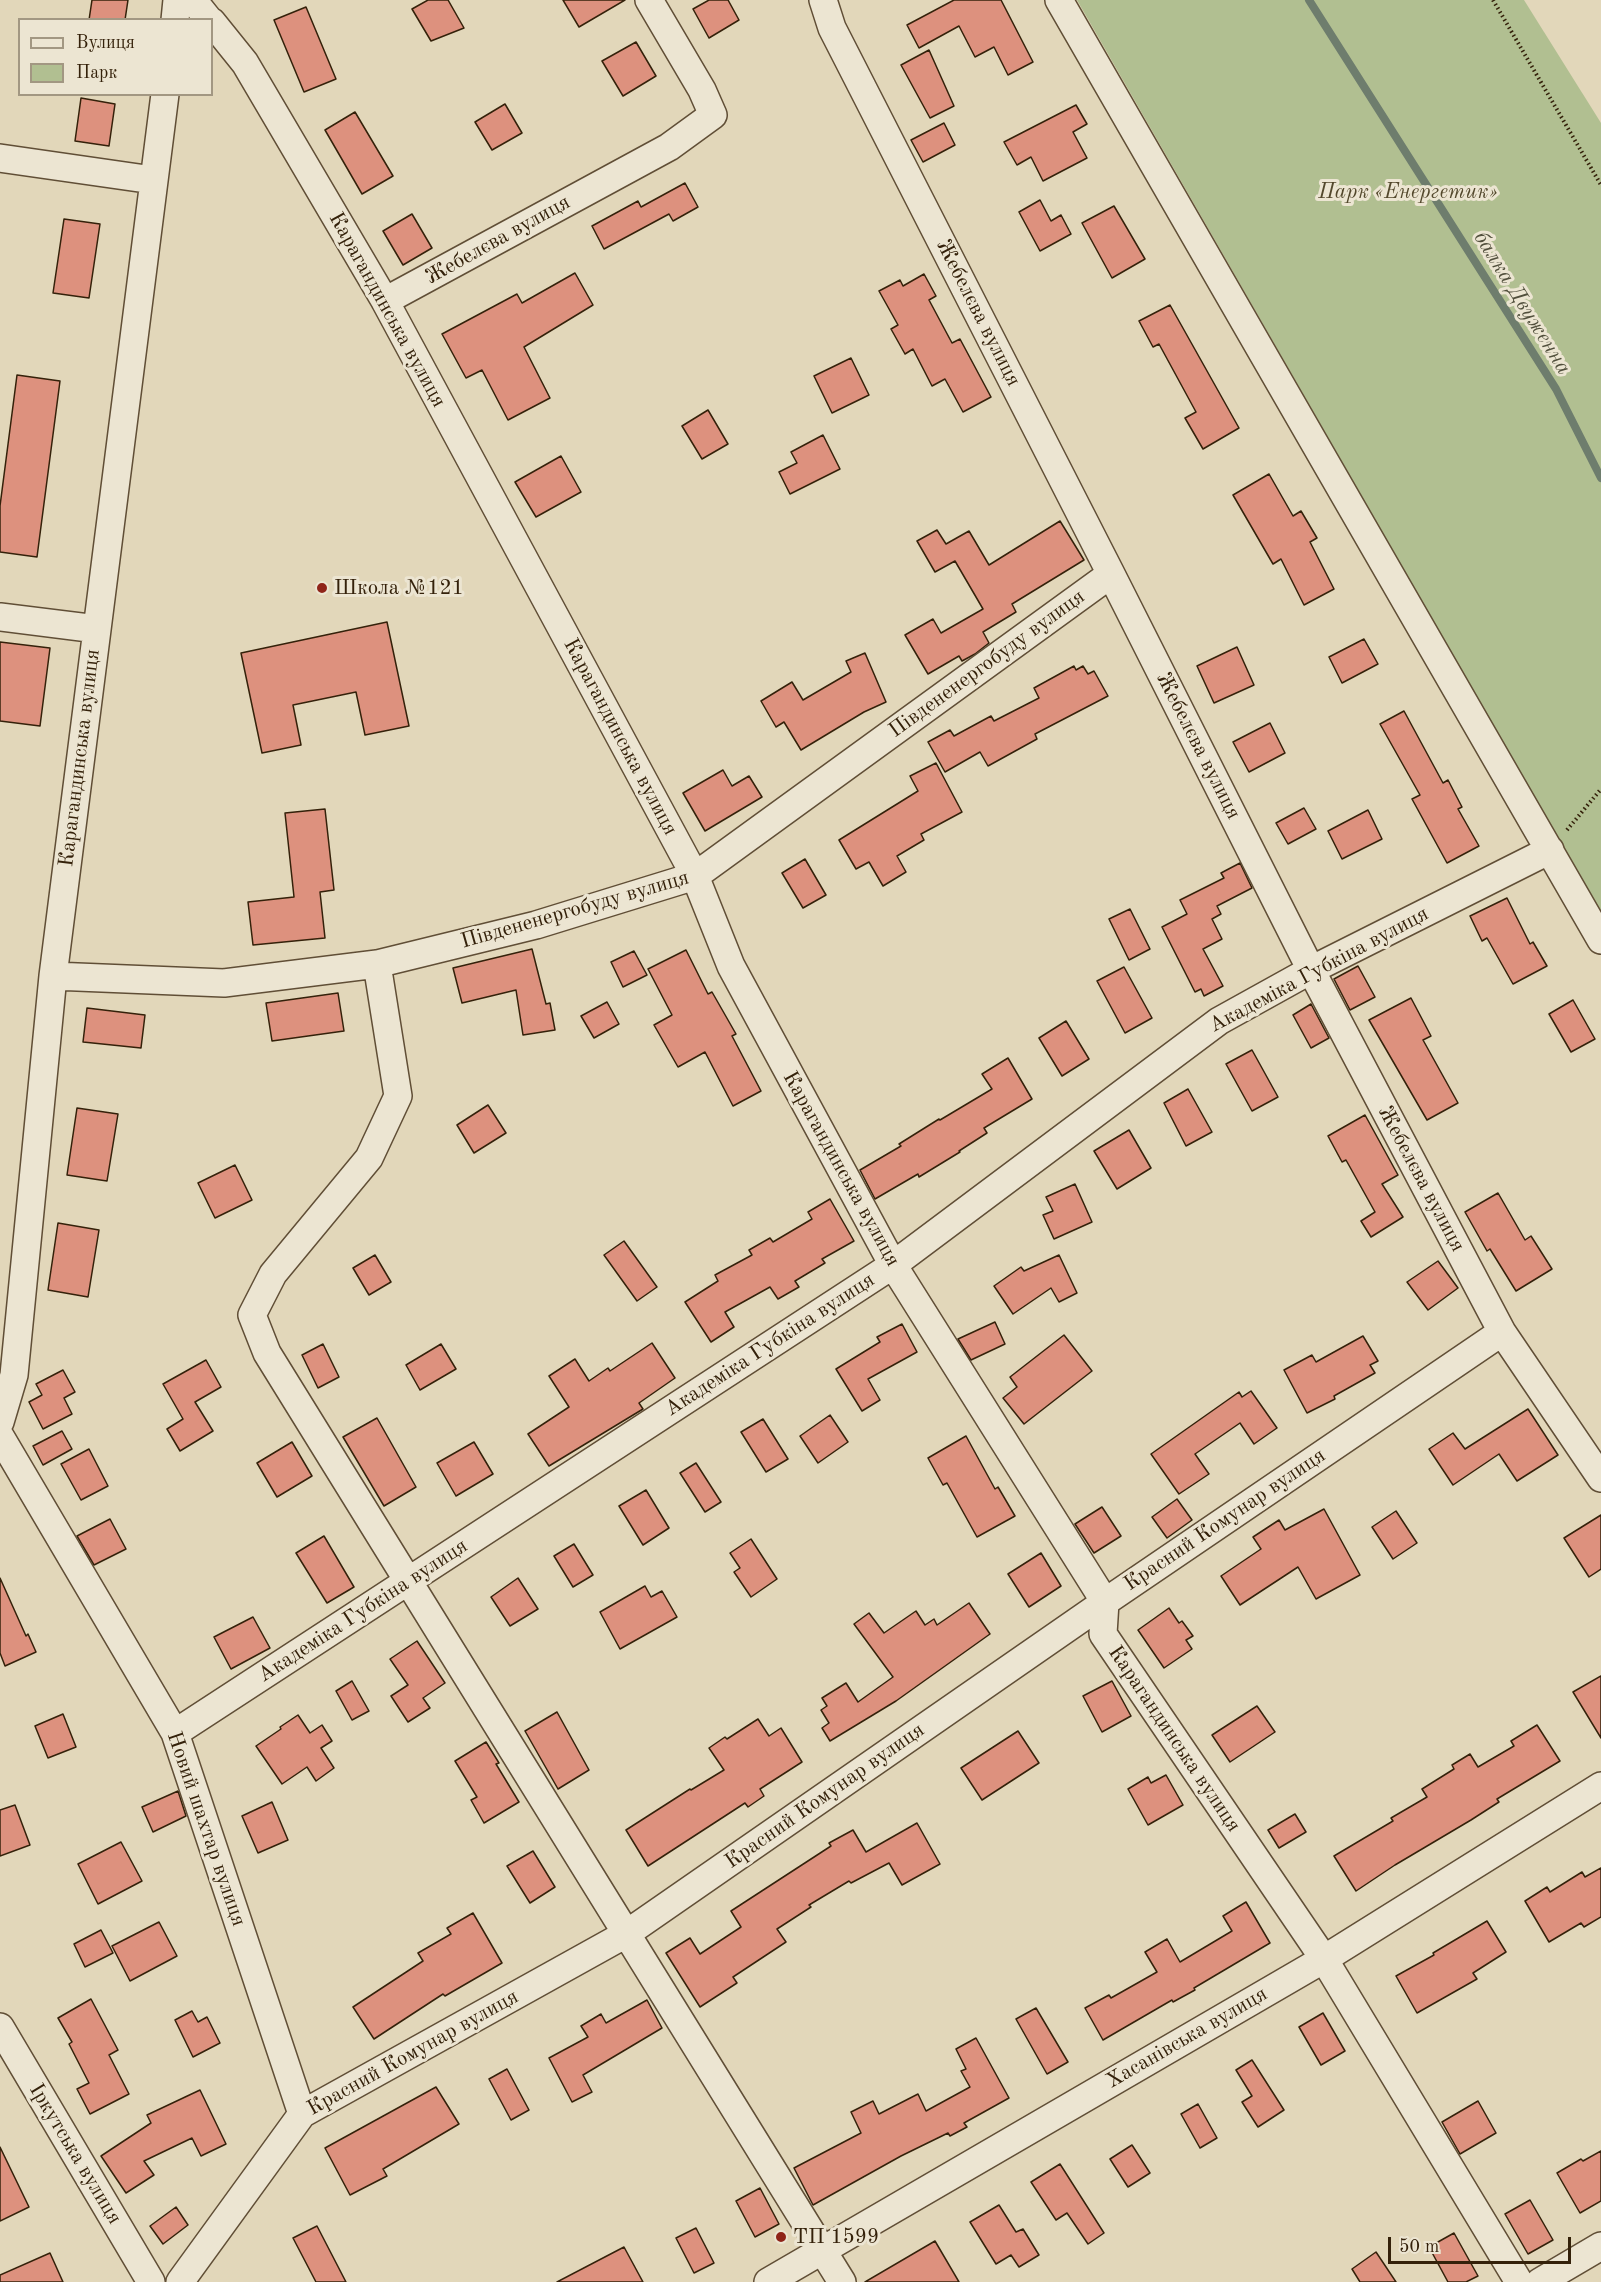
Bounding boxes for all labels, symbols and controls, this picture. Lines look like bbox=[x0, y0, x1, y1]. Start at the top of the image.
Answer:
legend bbox=[18, 18, 213, 96]
text: Вулиця bbox=[76, 34, 135, 52]
text: Парк bbox=[76, 64, 117, 82]
park label: Парк «Енергетик» bbox=[1318, 179, 1498, 205]
street label: Жебелєва вулиця bbox=[421, 190, 575, 290]
street label: Карагандинська вулиця bbox=[323, 208, 451, 412]
water label: балка Двуженна bbox=[1467, 226, 1577, 380]
street label: Жебелєва вулиця bbox=[930, 235, 1026, 391]
place label: Школа №121 bbox=[334, 575, 464, 601]
marker: Школа №121 bbox=[315, 581, 329, 595]
street label: Південенергобуду вулиця bbox=[884, 584, 1090, 744]
street label: Карагандинська вулиця bbox=[557, 634, 683, 840]
street label: Карагандинська вулиця bbox=[54, 648, 106, 868]
street label: Жебелєва вулиця bbox=[1150, 668, 1246, 824]
street label: Південенергобуду вулиця bbox=[458, 865, 692, 955]
street label: Академіка Губкіна вулиця bbox=[1205, 901, 1433, 1039]
street label: Карагандинська вулиця bbox=[777, 1067, 905, 1271]
street label: Жебелєва вулиця bbox=[1372, 1102, 1470, 1256]
street label: Академіка Губкіна вулиця bbox=[660, 1268, 880, 1422]
street label: Красний Комунар вулиця bbox=[1119, 1443, 1331, 1597]
street label: Академіка Губкіна вулиця bbox=[253, 1534, 473, 1688]
street label: Карагандинська вулиця bbox=[1102, 1641, 1246, 1837]
street label: Красний Комунар вулиця bbox=[720, 1718, 930, 1874]
street label: Новий шахтар вулиця bbox=[161, 1728, 251, 1930]
street label: Хасанівська вулиця bbox=[1102, 1982, 1272, 2094]
street label: Красний Комунар вулиця bbox=[303, 1984, 523, 2122]
street label: Іркутська вулиця bbox=[23, 2079, 127, 2229]
place label: ТП 1599 bbox=[793, 2224, 879, 2250]
scale bar bbox=[1391, 2225, 1574, 2263]
marker: ТП 1599 bbox=[774, 2230, 788, 2244]
text: 50 m bbox=[1399, 2238, 1439, 2256]

